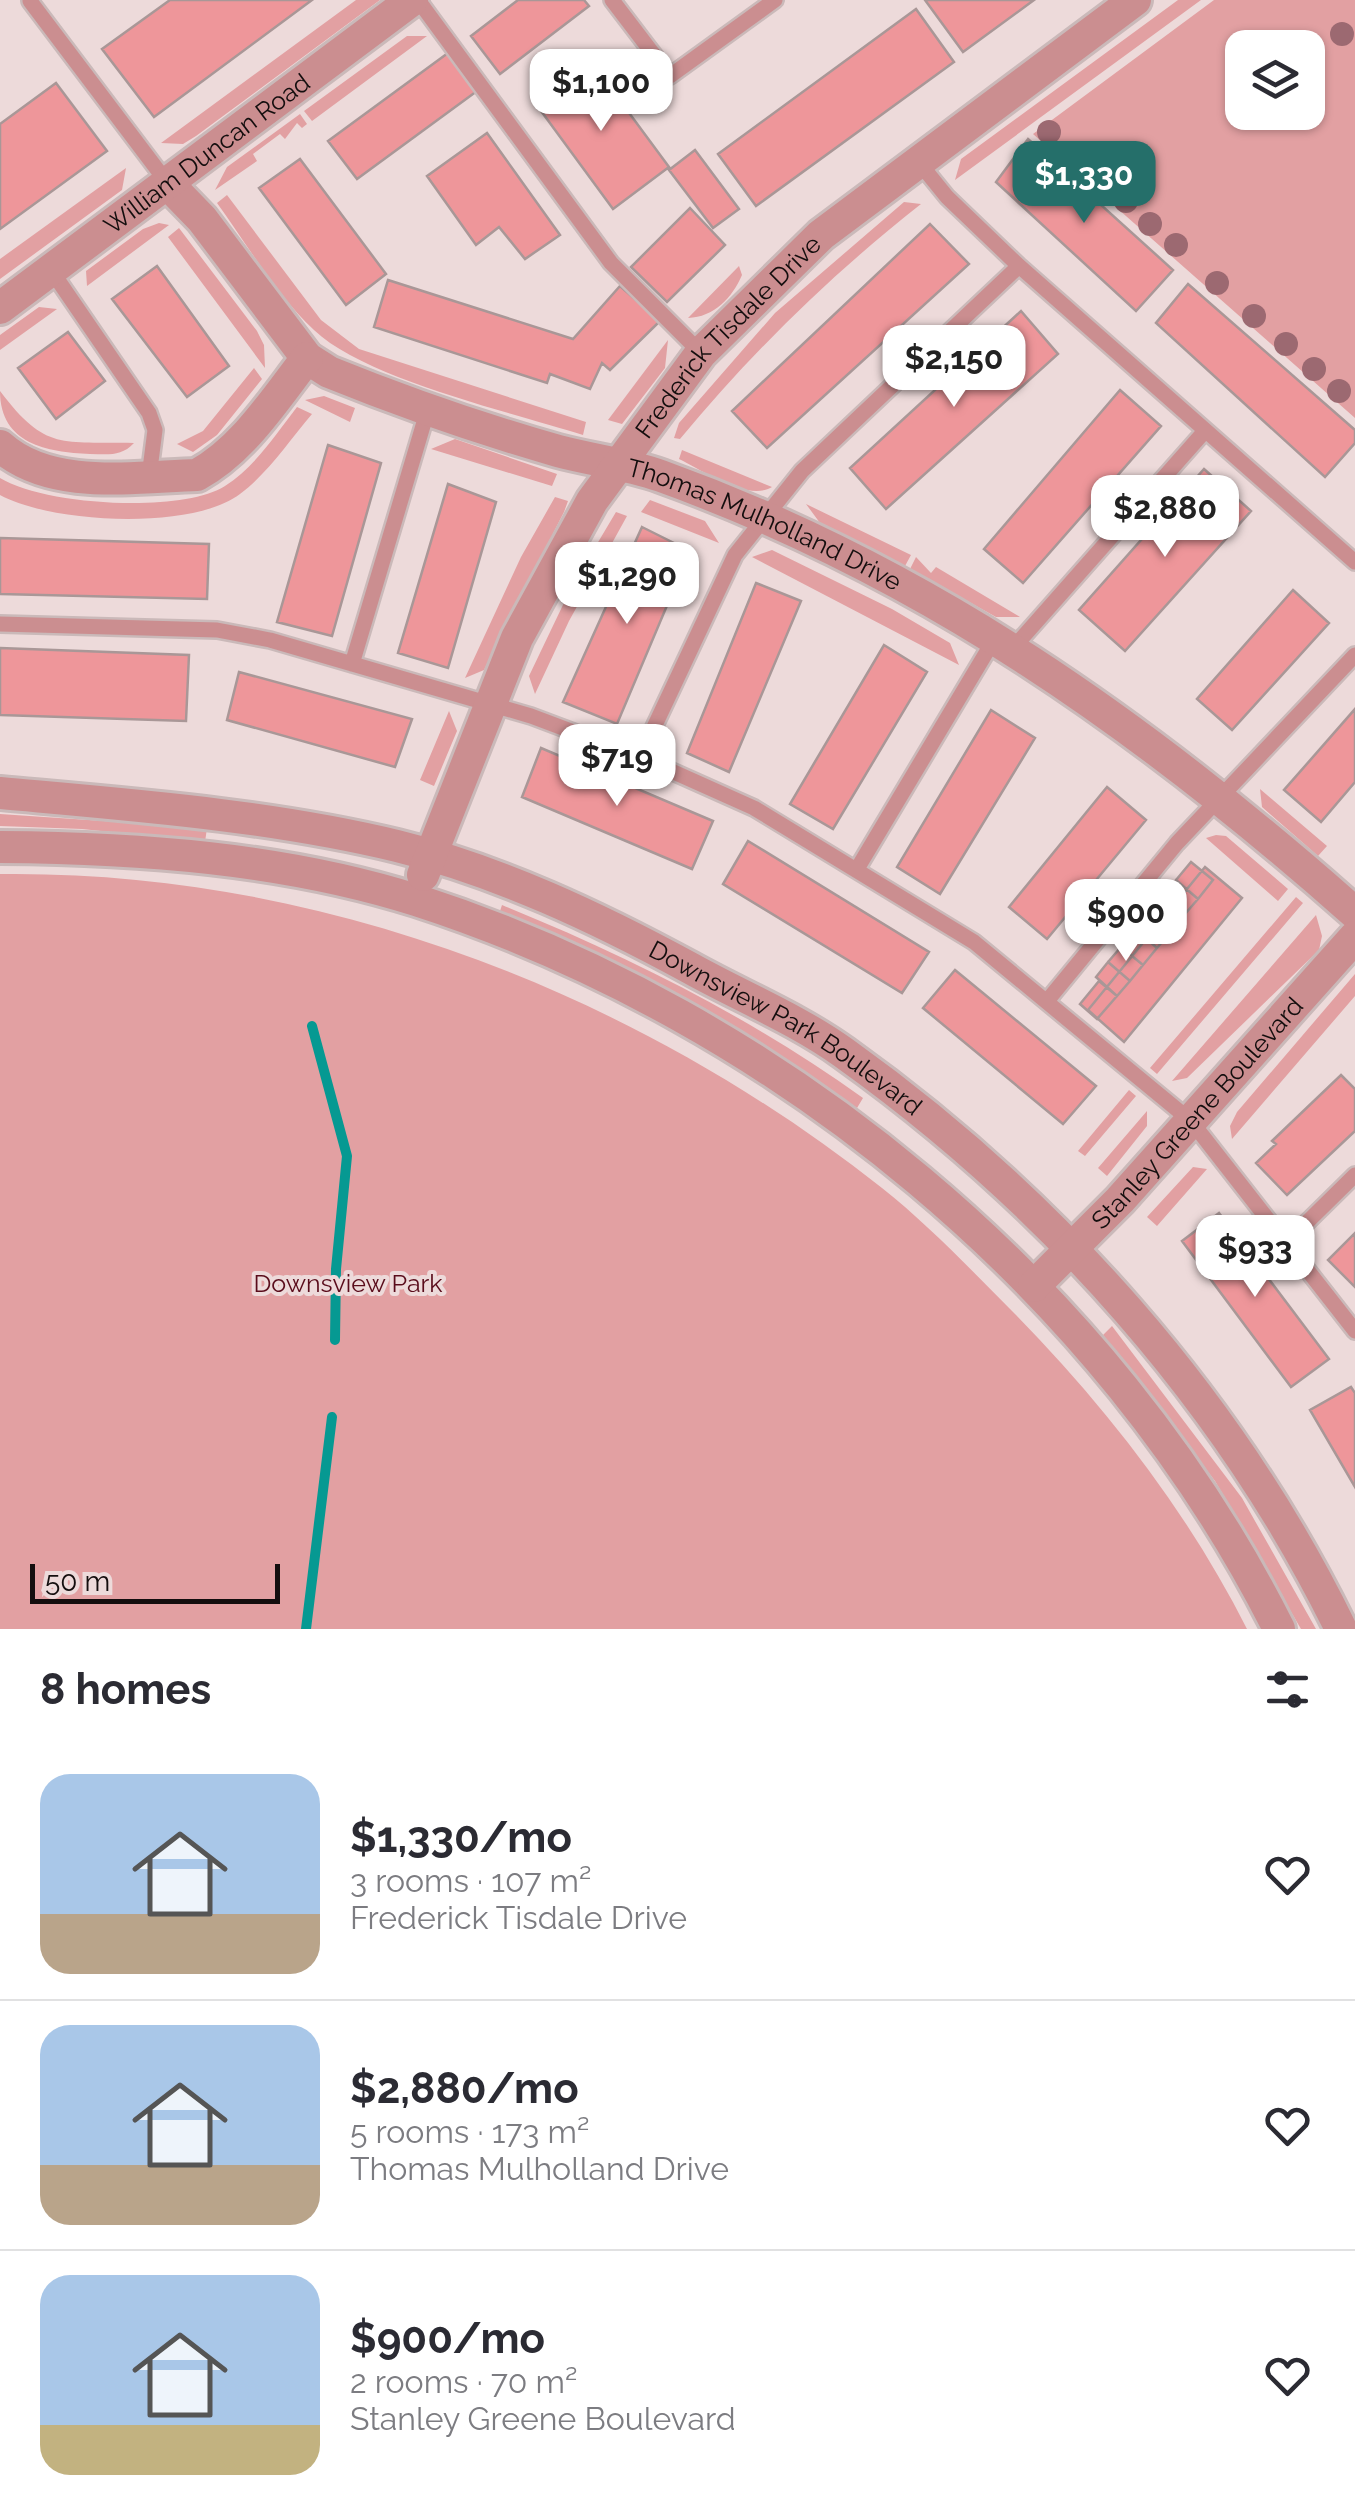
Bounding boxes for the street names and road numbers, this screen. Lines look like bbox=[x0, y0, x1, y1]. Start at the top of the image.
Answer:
street label: William Duncan Road bbox=[98, 67, 315, 240]
street label: Frederick Tisdale Drive bbox=[629, 229, 827, 444]
street label: Thomas Mulholland Drive bbox=[624, 452, 907, 597]
street label: Downsview Park Boulevard bbox=[644, 934, 928, 1121]
street label: Stanley Greene Boulevard bbox=[1085, 991, 1309, 1235]

